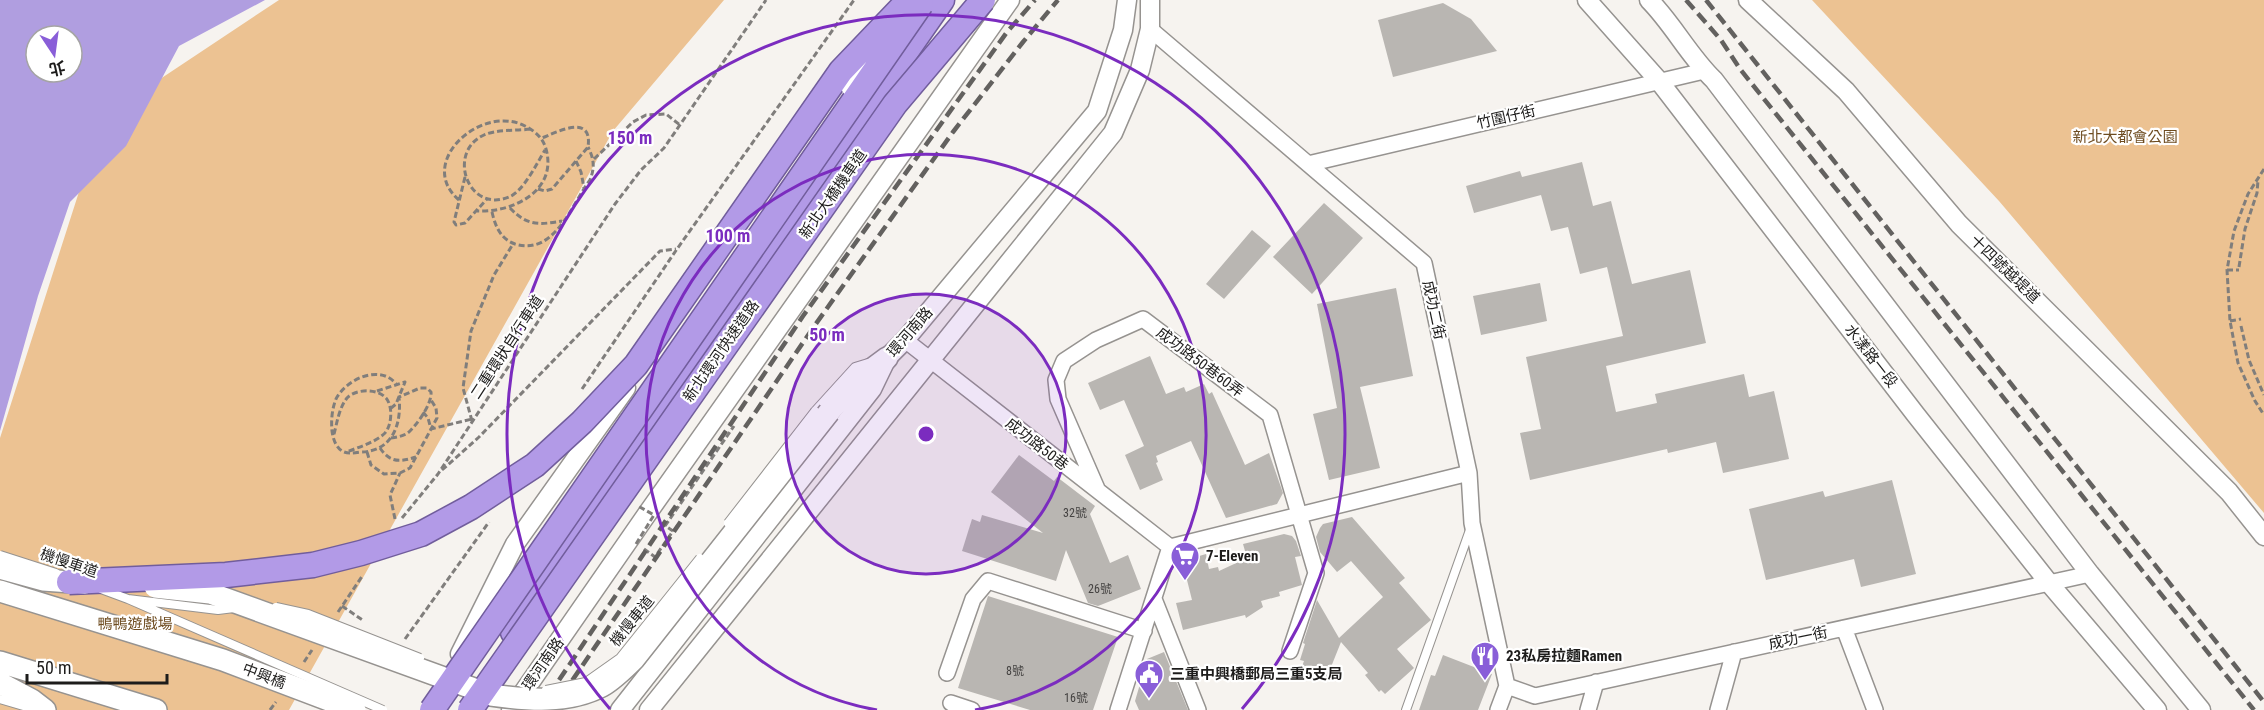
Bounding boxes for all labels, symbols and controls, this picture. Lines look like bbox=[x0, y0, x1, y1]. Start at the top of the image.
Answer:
north arrow bbox=[24, 24, 84, 84]
text: 北 bbox=[47, 57, 67, 79]
street label: 竹圍仔街 bbox=[1475, 101, 1537, 133]
text: 150 m bbox=[608, 127, 652, 148]
park label: 新北大都會公園 bbox=[2072, 128, 2178, 146]
street label: 新北大橋機車道 bbox=[796, 146, 870, 242]
text: 100 m bbox=[706, 225, 750, 246]
street label: 十四號越堤道 bbox=[1966, 231, 2044, 307]
street label: 成功二街 bbox=[1419, 279, 1449, 341]
street label: 二重環狀自行車道 bbox=[467, 292, 547, 402]
street label: 新北環河快速道路 bbox=[679, 297, 763, 405]
street label: 環河南路 bbox=[884, 303, 936, 361]
street label: 水漾路一段 bbox=[1841, 321, 1901, 391]
street label: 成功路50巷60弄 bbox=[1153, 323, 1247, 401]
text: 50 m bbox=[809, 324, 845, 345]
street label: 成功路50巷 bbox=[1002, 414, 1072, 474]
centre of rings bbox=[916, 424, 936, 444]
house number: 32號 bbox=[1063, 506, 1087, 520]
supermarket icon: 7-Eleven bbox=[1169, 540, 1201, 582]
street label: 機慢車道 bbox=[38, 545, 100, 581]
place label: 7-Eleven bbox=[1206, 547, 1258, 565]
house number: 26號 bbox=[1088, 582, 1112, 596]
street label: 機慢車道 bbox=[606, 592, 658, 650]
park label: 鴨鴨遊戲場 bbox=[97, 615, 173, 633]
street label: 成功一街 bbox=[1767, 623, 1829, 653]
street label: 環河南路 bbox=[518, 634, 568, 694]
restaurant icon: 23私房拉麵Ramen bbox=[1469, 640, 1501, 682]
scale bar bbox=[27, 647, 166, 685]
place label: 23私房拉麵Ramen bbox=[1506, 647, 1622, 665]
text: 50 m bbox=[36, 657, 71, 678]
public building icon: 三重中興橋郵局三重5支局 bbox=[1133, 658, 1165, 700]
street label: 中興橋 bbox=[240, 660, 288, 692]
house number: 8號 bbox=[1006, 664, 1024, 678]
place label: 三重中興橋郵局三重5支局 bbox=[1170, 665, 1343, 683]
house number: 16號 bbox=[1064, 691, 1088, 705]

